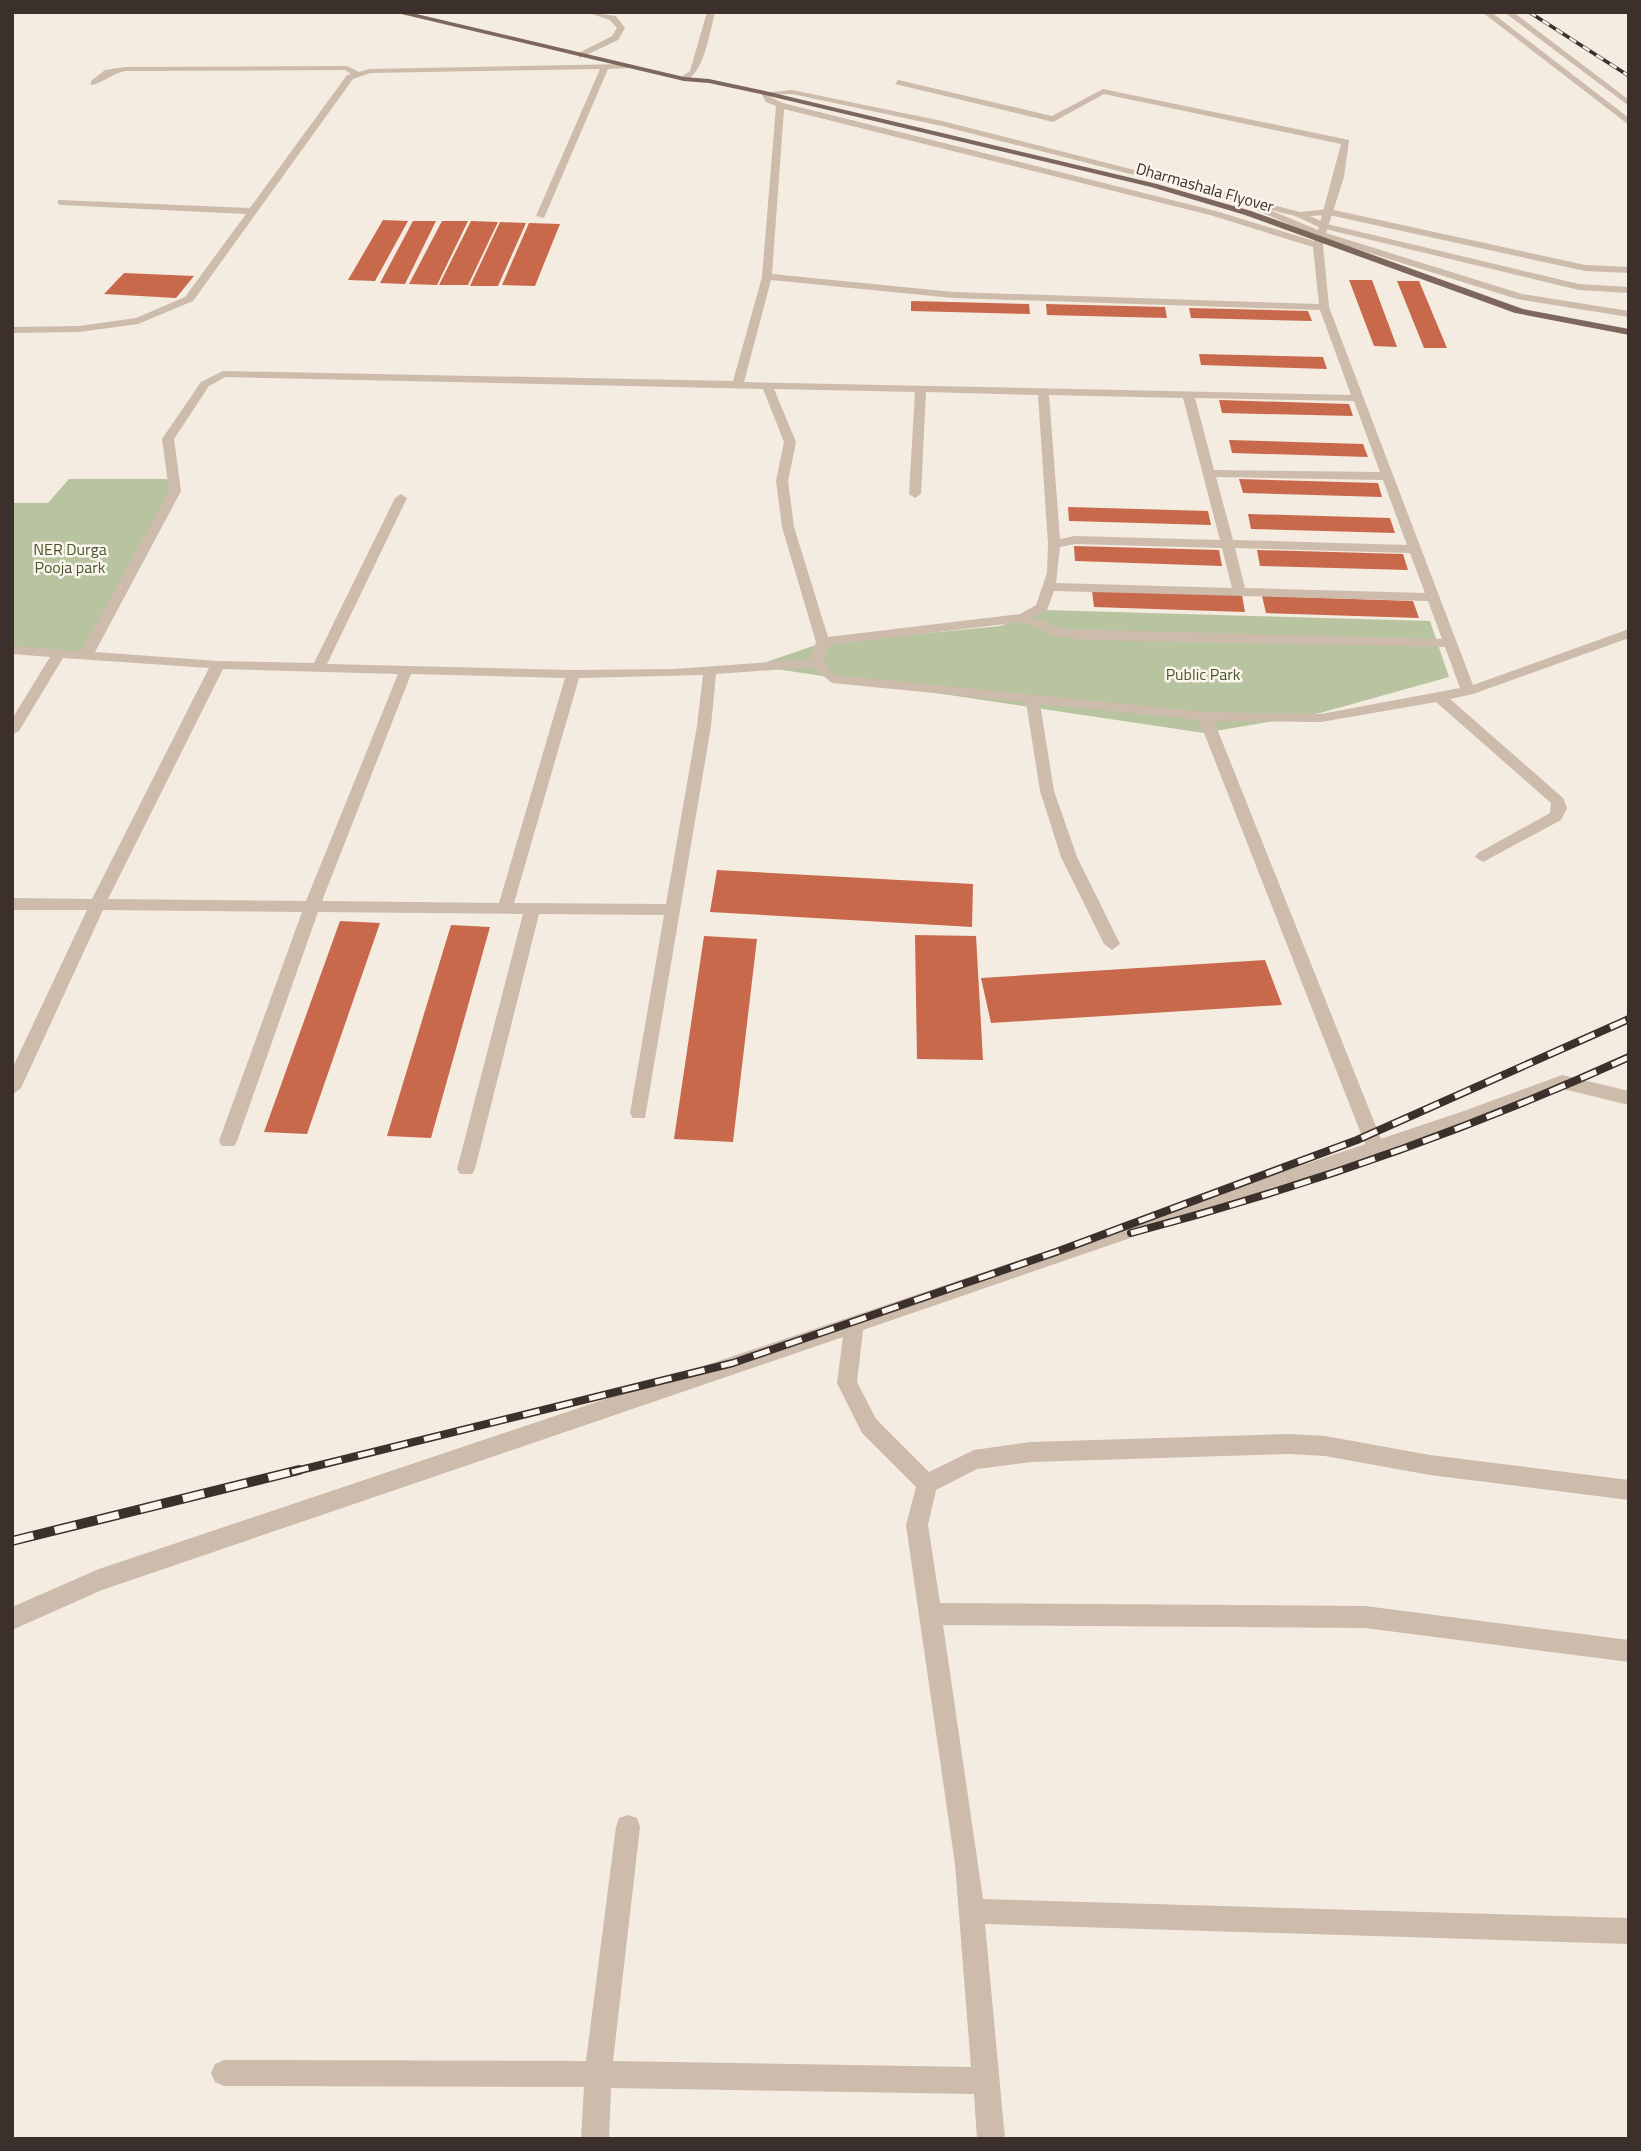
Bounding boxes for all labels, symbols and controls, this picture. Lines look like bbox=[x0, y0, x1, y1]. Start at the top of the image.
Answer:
street label: Dharmashala Flyover bbox=[1133, 156, 1277, 218]
park label: NER Durga Pooja park bbox=[33, 537, 107, 579]
park label: Public Park bbox=[1166, 662, 1241, 686]

